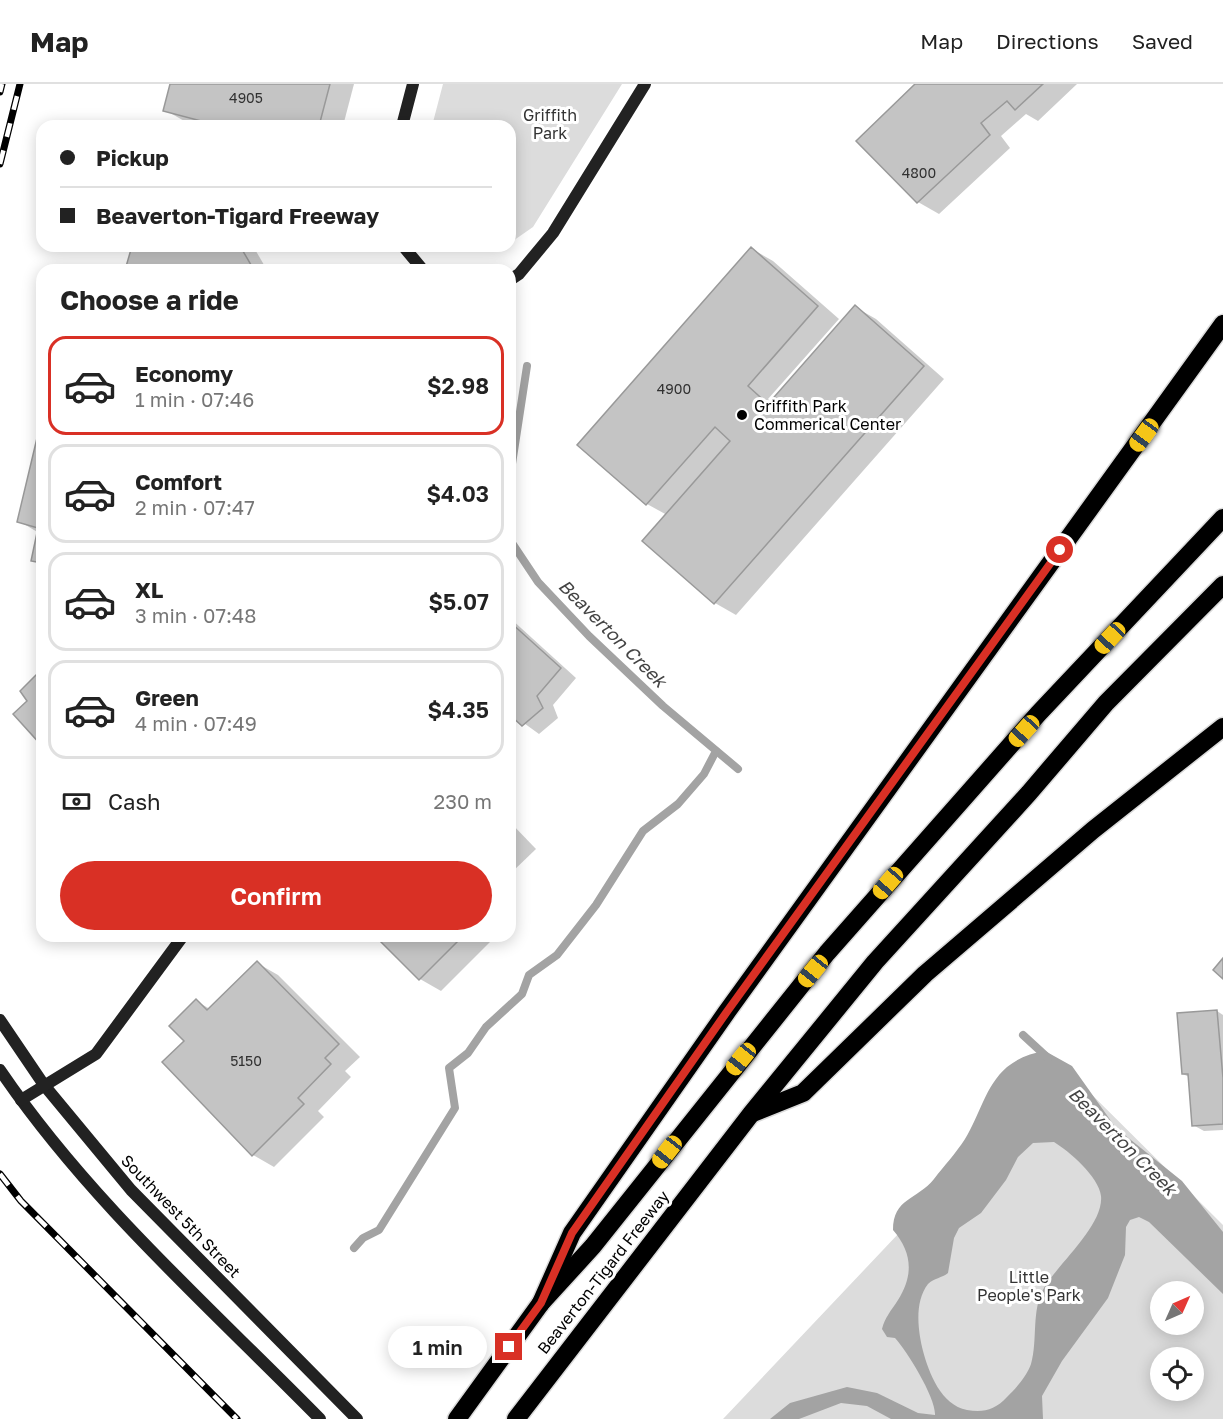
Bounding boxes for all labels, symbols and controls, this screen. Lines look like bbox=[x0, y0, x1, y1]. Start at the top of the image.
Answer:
text: Map bbox=[30, 25, 88, 58]
text: Map bbox=[920, 28, 963, 54]
text: Directions bbox=[996, 28, 1099, 54]
text: Saved bbox=[1132, 28, 1193, 54]
house number: 4905 bbox=[229, 89, 263, 106]
park label: Griffith Park bbox=[523, 105, 577, 143]
text: Pickup bbox=[96, 144, 169, 171]
house number: 4800 bbox=[902, 164, 936, 181]
text: Beaverton-Tigard Freeway bbox=[96, 202, 379, 229]
text: Choose a ride bbox=[60, 284, 239, 316]
icon: car bbox=[63, 359, 117, 413]
text: Economy bbox=[135, 360, 233, 387]
text: $2.98 bbox=[427, 372, 489, 399]
house number: 4900 bbox=[657, 380, 691, 397]
text: 1 min · 07:46 bbox=[135, 387, 254, 411]
place label: Griffith Park Commerical Center bbox=[754, 396, 901, 434]
marker: Griffith Park Commerical Center bbox=[735, 408, 749, 422]
car bbox=[1126, 415, 1162, 455]
icon: car bbox=[63, 467, 117, 521]
text: Comfort bbox=[135, 468, 222, 495]
text: $4.03 bbox=[427, 480, 489, 507]
text: 2 min · 07:47 bbox=[135, 495, 255, 519]
route start bbox=[1046, 536, 1073, 563]
water label: Beaverton Creek bbox=[554, 574, 673, 693]
icon: car bbox=[63, 575, 117, 629]
text: XL bbox=[135, 576, 163, 603]
text: $5.07 bbox=[429, 588, 489, 615]
text: 3 min · 07:48 bbox=[135, 603, 256, 627]
car bbox=[1091, 619, 1129, 657]
icon: car bbox=[63, 683, 117, 737]
text: Green bbox=[135, 684, 199, 711]
text: $4.35 bbox=[427, 696, 489, 723]
text: 4 min · 07:49 bbox=[135, 711, 257, 735]
car bbox=[1005, 712, 1043, 750]
icon: cash bbox=[60, 785, 93, 818]
text: Cash bbox=[108, 788, 161, 815]
text: 230 m bbox=[434, 789, 492, 813]
button: Confirm bbox=[60, 861, 492, 930]
car bbox=[869, 864, 907, 902]
car bbox=[795, 951, 831, 991]
car bbox=[723, 1039, 759, 1079]
house number: 5150 bbox=[230, 1052, 262, 1069]
water label: Beaverton Creek bbox=[1064, 1082, 1183, 1201]
car bbox=[649, 1132, 685, 1172]
street label: Southwest 5th Street bbox=[117, 1150, 245, 1282]
street label: Beaverton-Tigard Freeway bbox=[533, 1186, 673, 1358]
park label: Little People's Park bbox=[977, 1267, 1081, 1305]
north arrow bbox=[1150, 1281, 1204, 1335]
map controls bbox=[1150, 1281, 1204, 1401]
callout: 1 min bbox=[389, 1326, 488, 1368]
route end bbox=[495, 1333, 522, 1360]
text: 1 min bbox=[412, 1335, 463, 1359]
button: locate bbox=[1150, 1347, 1204, 1401]

